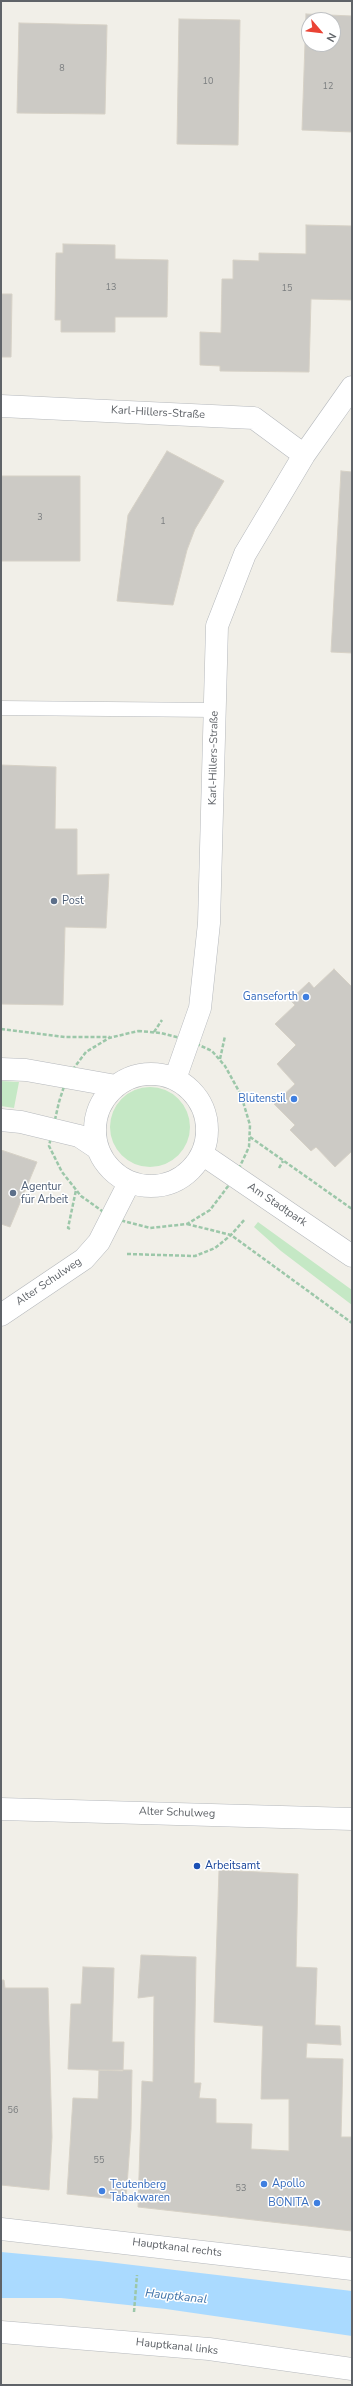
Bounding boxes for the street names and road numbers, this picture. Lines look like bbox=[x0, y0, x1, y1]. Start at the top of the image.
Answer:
street label: Karl-Hillers-Straße bbox=[111, 404, 205, 422]
street label: Karl-Hillers-Straße bbox=[207, 711, 221, 805]
street label: Am Stadtpark bbox=[245, 1180, 309, 1230]
street label: Alter Schulweg bbox=[14, 1255, 84, 1309]
street label: Alter Schulweg bbox=[139, 1805, 215, 1821]
street label: Hauptkanal rechts bbox=[131, 2236, 223, 2260]
street label: Hauptkanal links bbox=[135, 2336, 219, 2358]

